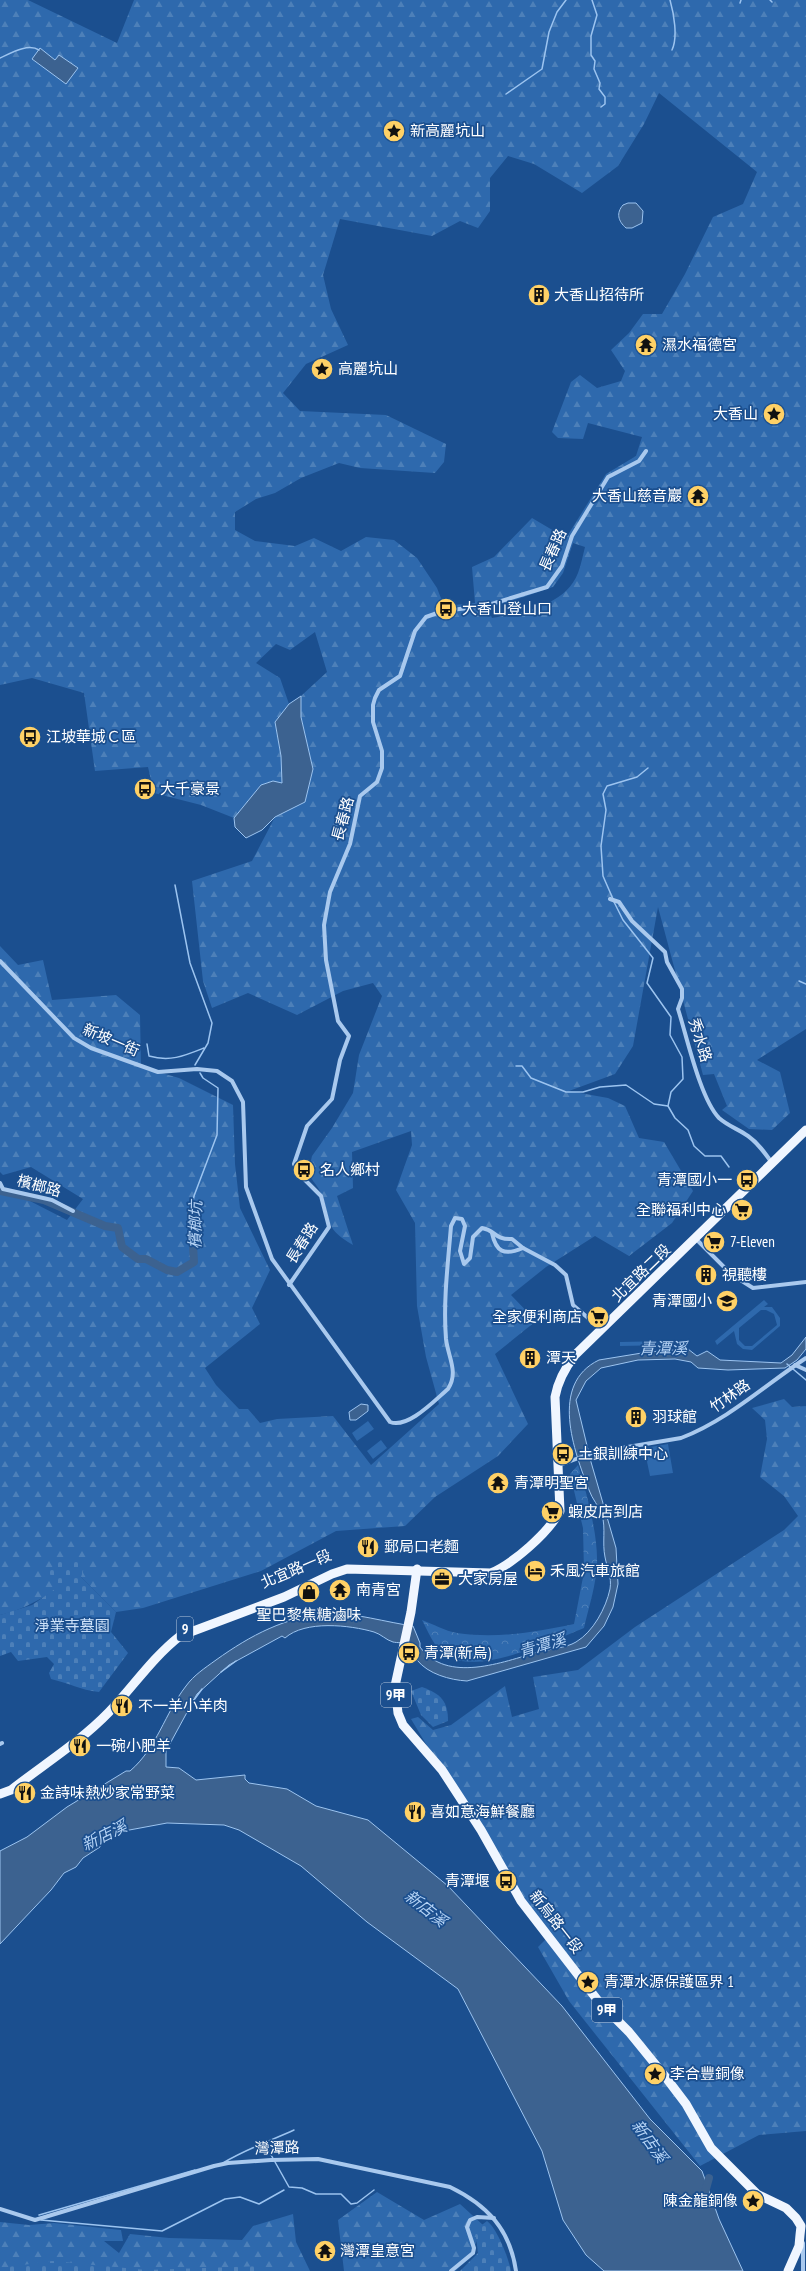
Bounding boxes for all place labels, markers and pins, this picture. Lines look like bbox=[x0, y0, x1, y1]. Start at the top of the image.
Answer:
place icon: 新高麗坑山 bbox=[381, 118, 407, 144]
place label: 新高麗坑山 bbox=[410, 121, 485, 140]
building icon: 大香山招待所 bbox=[526, 282, 552, 308]
place label: 大香山招待所 bbox=[554, 285, 644, 304]
temple icon: 濕水福德宮 bbox=[633, 332, 659, 358]
place label: 濕水福德宮 bbox=[662, 335, 737, 354]
place icon: 高麗坑山 bbox=[309, 356, 335, 382]
place label: 高麗坑山 bbox=[338, 359, 398, 378]
place icon: 大香山 bbox=[761, 401, 787, 427]
place label: 大香山 bbox=[713, 404, 758, 423]
temple icon: 大香山慈音巖 bbox=[685, 483, 711, 509]
place label: 大香山慈音巖 bbox=[592, 486, 682, 505]
bus stop icon: 大香山登山口 bbox=[433, 596, 459, 622]
place label: 大香山登山口 bbox=[462, 599, 552, 618]
bus stop icon: 江坡華城Ｃ區 bbox=[17, 724, 43, 750]
place label: 江坡華城Ｃ區 bbox=[46, 727, 136, 746]
bus stop icon: 大千豪景 bbox=[132, 776, 158, 802]
place label: 大千豪景 bbox=[160, 779, 220, 798]
bus stop icon: 名人鄉村 bbox=[291, 1157, 317, 1183]
place label: 名人鄉村 bbox=[320, 1160, 380, 1179]
bus stop icon: 青潭國小一 bbox=[734, 1167, 760, 1193]
place label: 青潭國小一 bbox=[657, 1170, 732, 1189]
supermarket icon: 全聯福利中心 bbox=[729, 1197, 755, 1223]
place label: 全聯福利中心 bbox=[636, 1200, 726, 1219]
supermarket icon: 7-Eleven bbox=[701, 1229, 727, 1255]
place label: 7-Eleven bbox=[730, 1232, 775, 1251]
building icon: 視聽樓 bbox=[693, 1262, 719, 1288]
place label: 視聽樓 bbox=[722, 1265, 767, 1284]
school or university icon: 青潭國小 bbox=[714, 1288, 740, 1314]
place label: 青潭國小 bbox=[652, 1291, 712, 1310]
supermarket icon: 全家便利商店 bbox=[585, 1304, 611, 1330]
place label: 全家便利商店 bbox=[492, 1307, 582, 1326]
building icon: 潭天 bbox=[517, 1345, 543, 1371]
place label: 潭天 bbox=[546, 1348, 576, 1367]
building icon: 羽球館 bbox=[623, 1404, 649, 1430]
place label: 羽球館 bbox=[652, 1407, 697, 1426]
bus stop icon: 土銀訓練中心 bbox=[550, 1441, 576, 1467]
place label: 土銀訓練中心 bbox=[578, 1444, 668, 1463]
temple icon: 青潭明聖宮 bbox=[485, 1470, 511, 1496]
place label: 青潭明聖宮 bbox=[514, 1473, 589, 1492]
supermarket icon: 蝦皮店到店 bbox=[539, 1499, 565, 1525]
place label: 蝦皮店到店 bbox=[568, 1502, 643, 1521]
restaurant icon: 郵局口老麵 bbox=[355, 1534, 381, 1560]
place label: 郵局口老麵 bbox=[384, 1537, 459, 1556]
hotel icon: 禾風汽車旅館 bbox=[522, 1558, 548, 1584]
place label: 禾風汽車旅館 bbox=[550, 1561, 640, 1580]
office icon: 大家房屋 bbox=[429, 1566, 455, 1592]
place label: 大家房屋 bbox=[458, 1569, 518, 1588]
temple icon: 南青宮 bbox=[327, 1577, 353, 1603]
shop icon: 聖巴黎焦糖滷味 bbox=[296, 1579, 322, 1605]
place label: 南青宮 bbox=[356, 1580, 401, 1599]
place label: 聖巴黎焦糖滷味 bbox=[256, 1605, 362, 1624]
bus stop icon: 青潭(新烏) bbox=[396, 1640, 422, 1666]
place label: 青潭(新烏) bbox=[424, 1643, 491, 1662]
restaurant icon: 不一羊小羊肉 bbox=[109, 1693, 135, 1719]
place label: 不一羊小羊肉 bbox=[138, 1696, 228, 1715]
restaurant icon: 一碗小肥羊 bbox=[67, 1733, 93, 1759]
place label: 一碗小肥羊 bbox=[96, 1736, 171, 1755]
restaurant icon: 金詩味熱炒家常野菜 bbox=[12, 1780, 38, 1806]
place label: 金詩味熱炒家常野菜 bbox=[40, 1783, 175, 1802]
restaurant icon: 喜如意海鮮餐廳 bbox=[402, 1799, 428, 1825]
place label: 喜如意海鮮餐廳 bbox=[430, 1802, 535, 1821]
bus stop icon: 青潭堰 bbox=[493, 1868, 519, 1894]
place label: 青潭堰 bbox=[445, 1871, 490, 1890]
place icon: 青潭水源保護區界 1 bbox=[575, 1969, 601, 1995]
place label: 青潭水源保護區界 1 bbox=[604, 1972, 734, 1991]
place icon: 李合豐銅像 bbox=[642, 2061, 668, 2087]
place label: 李合豐銅像 bbox=[670, 2064, 745, 2083]
place icon: 陳金龍銅像 bbox=[740, 2188, 766, 2214]
place label: 陳金龍銅像 bbox=[663, 2191, 738, 2210]
temple icon: 灣潭皇意宮 bbox=[312, 2238, 338, 2264]
place label: 灣潭皇意宮 bbox=[340, 2241, 415, 2260]

